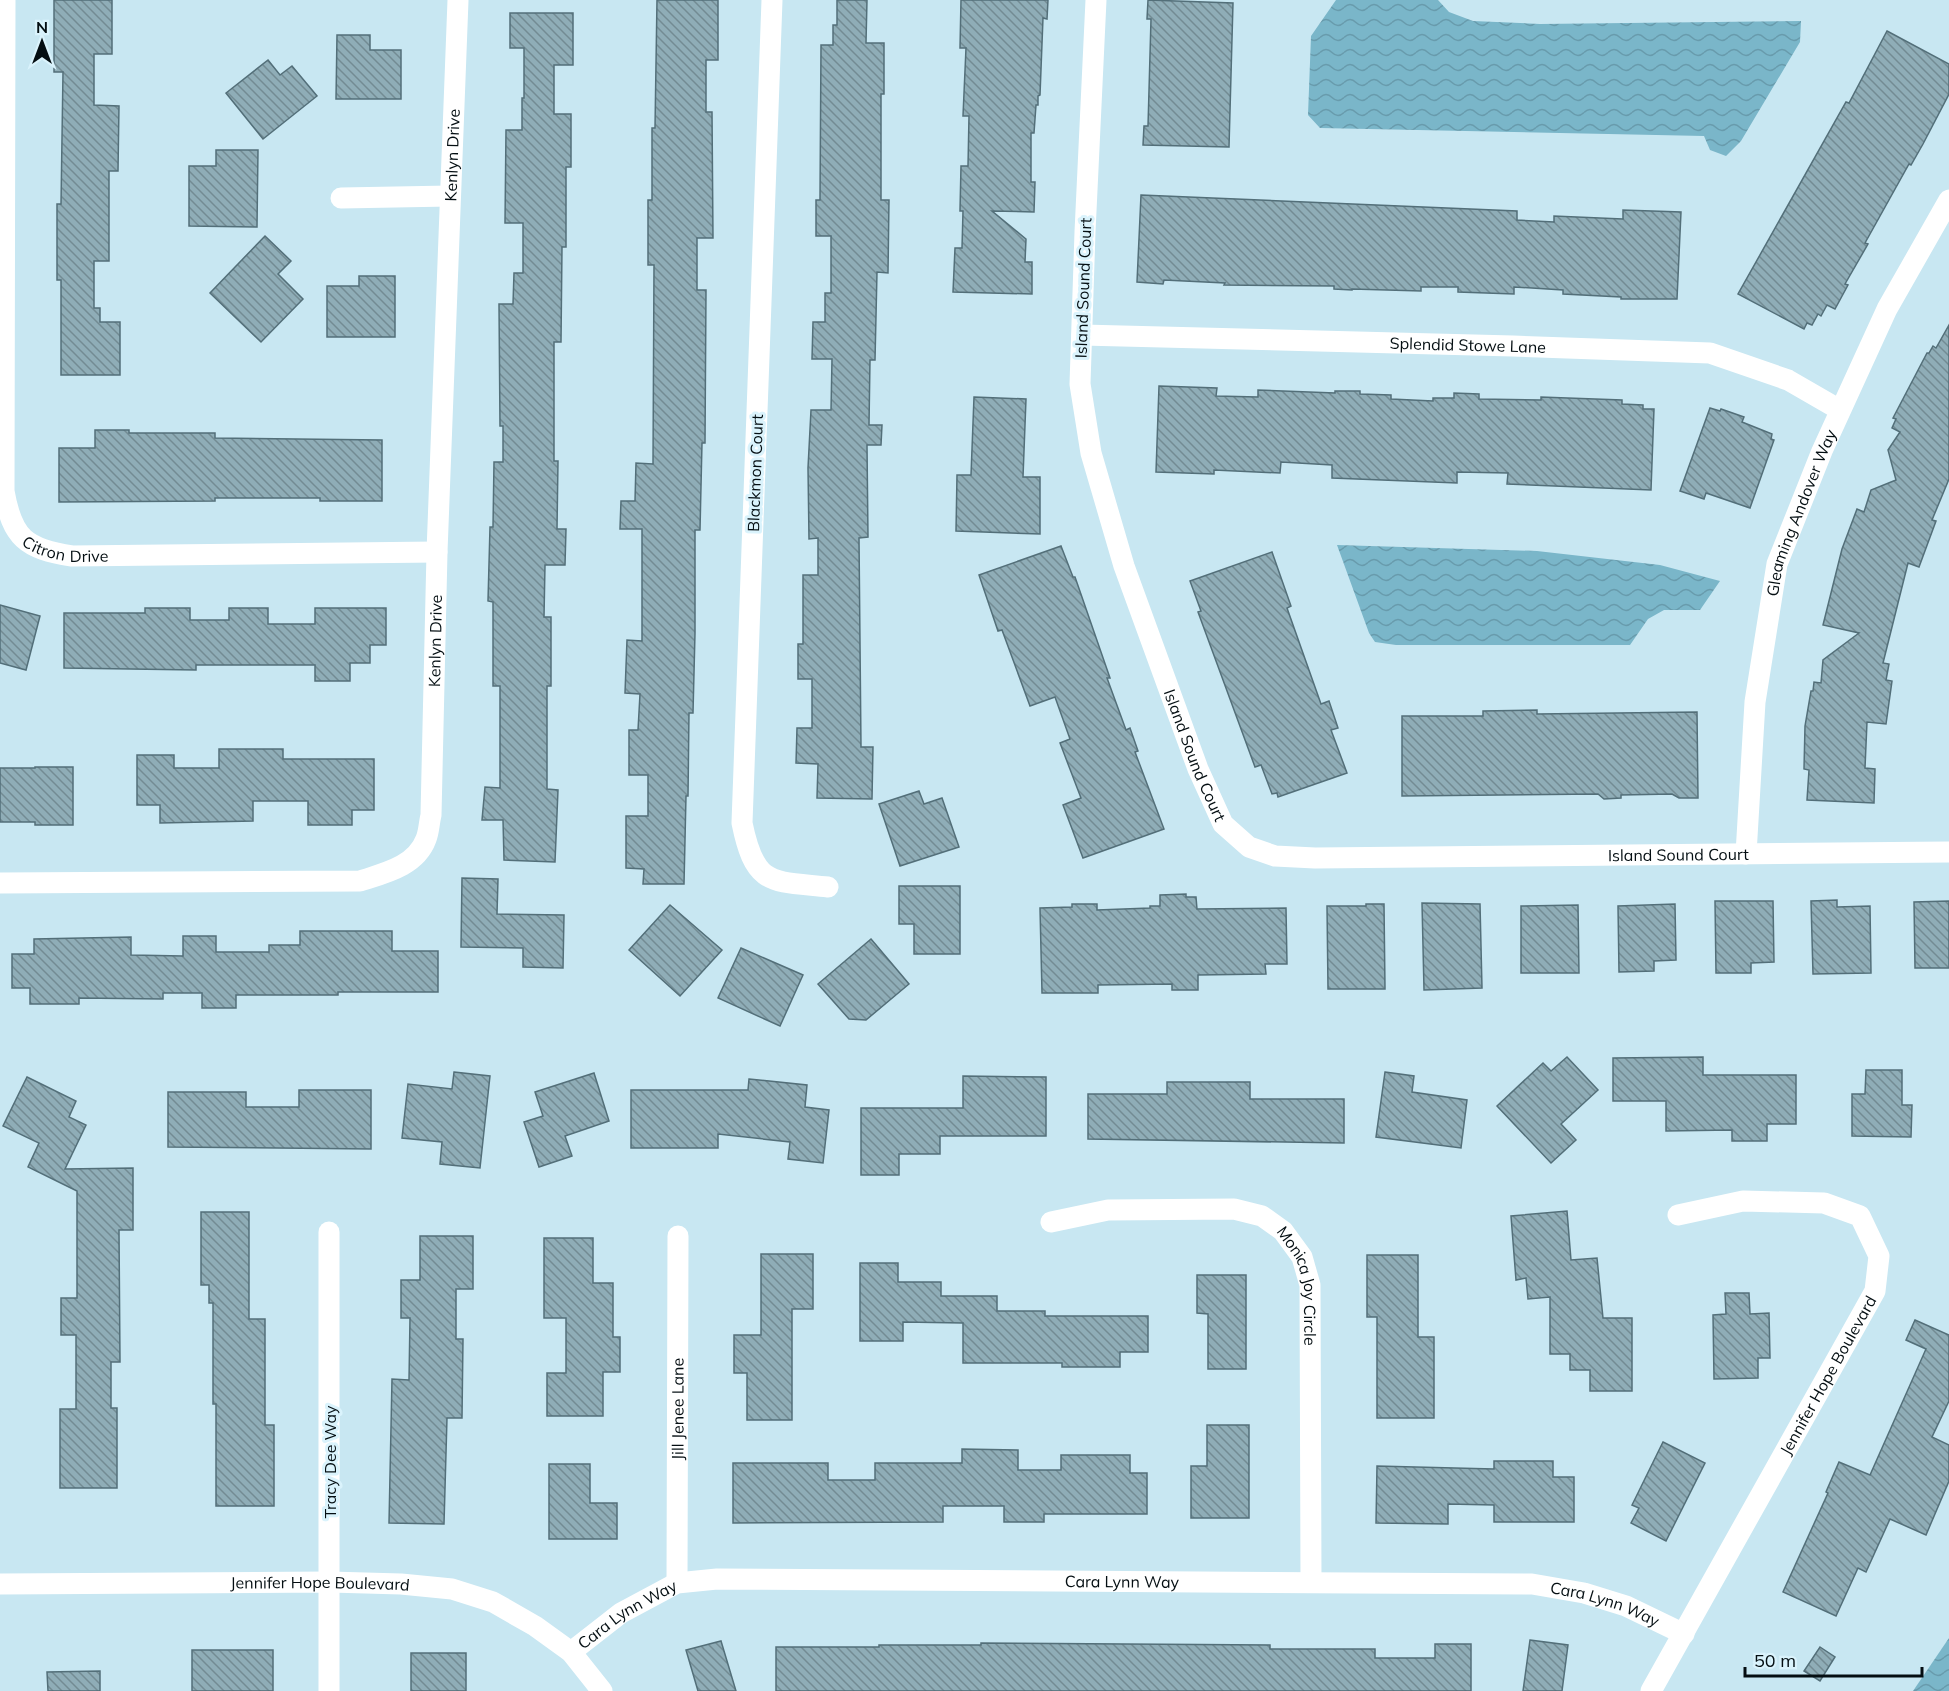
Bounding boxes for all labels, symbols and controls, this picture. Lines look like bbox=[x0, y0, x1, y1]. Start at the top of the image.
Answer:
north arrow bbox=[12, 12, 72, 72]
text: N bbox=[36, 17, 48, 37]
street label: Kenlyn Drive bbox=[440, 108, 464, 202]
street label: Island Sound Court bbox=[1071, 217, 1095, 359]
street label: Splendid Stowe Lane bbox=[1389, 333, 1546, 357]
street label: Blackmon Court bbox=[743, 413, 767, 532]
street label: Gleaming Andover Way bbox=[1762, 426, 1841, 598]
street label: Citron Drive bbox=[19, 531, 109, 566]
street label: Kenlyn Drive bbox=[424, 594, 446, 687]
street label: Island Sound Court bbox=[1160, 686, 1231, 825]
street label: Island Sound Court bbox=[1608, 844, 1749, 865]
street label: Monica Joy Circle bbox=[1273, 1222, 1320, 1346]
street label: Jennifer Hope Boulevard bbox=[1775, 1292, 1880, 1458]
street label: Jill Jenee Lane bbox=[667, 1358, 688, 1460]
street label: Tracy Dee Way bbox=[320, 1405, 340, 1518]
street label: Cara Lynn Way bbox=[1065, 1571, 1180, 1592]
street label: Jennifer Hope Boulevard bbox=[230, 1572, 411, 1595]
street label: Cara Lynn Way bbox=[573, 1575, 681, 1653]
street label: Cara Lynn Way bbox=[1549, 1577, 1663, 1631]
scale bar bbox=[1745, 1640, 1922, 1678]
text: 50 m bbox=[1754, 1649, 1796, 1672]

